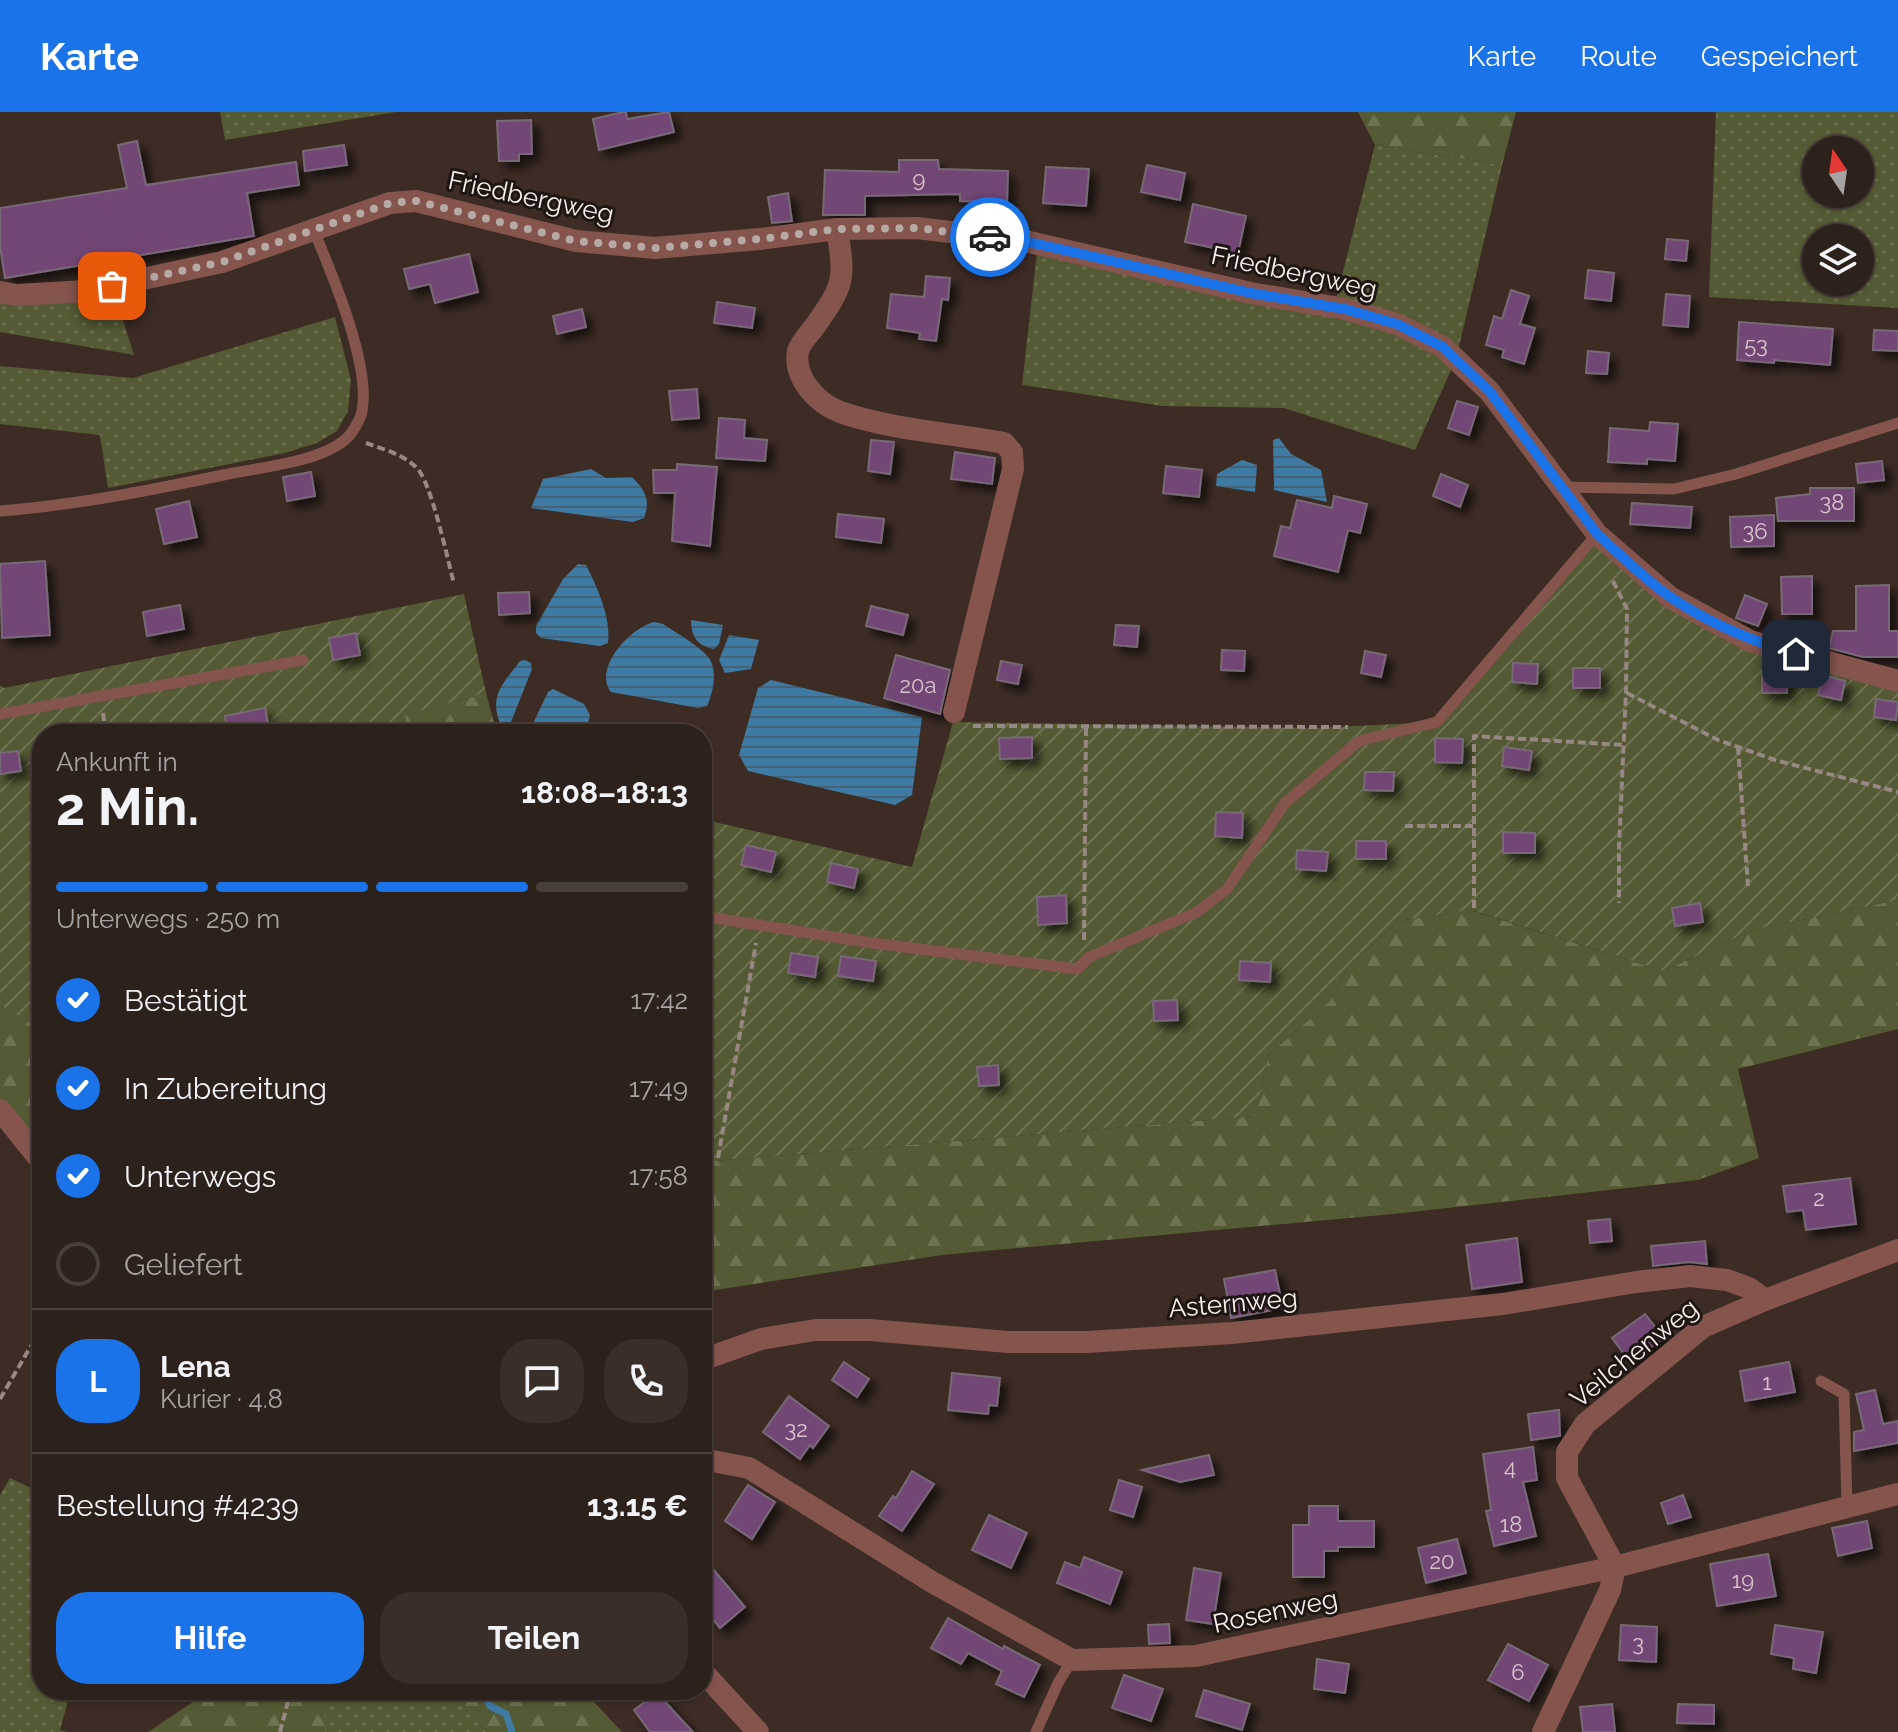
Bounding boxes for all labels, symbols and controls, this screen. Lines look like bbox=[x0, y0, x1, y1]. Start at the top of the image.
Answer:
text: Karte bbox=[40, 34, 139, 79]
text: Karte bbox=[1467, 40, 1536, 73]
text: Route bbox=[1580, 40, 1657, 73]
text: Gespeichert bbox=[1701, 40, 1858, 73]
north arrow bbox=[1802, 136, 1874, 208]
map controls bbox=[1802, 136, 1874, 296]
street label: Friedbergweg bbox=[445, 165, 617, 229]
house number: 9 bbox=[913, 166, 925, 192]
courier bbox=[950, 197, 1030, 277]
icon: car bbox=[968, 215, 1012, 259]
button: layers bbox=[1802, 224, 1874, 296]
street label: Friedbergweg bbox=[1208, 240, 1380, 304]
pin bbox=[78, 252, 146, 320]
icon: bag bbox=[90, 264, 134, 308]
house number: 53 bbox=[1744, 332, 1768, 358]
house number: 38 bbox=[1820, 489, 1844, 515]
house number: 36 bbox=[1742, 518, 1768, 544]
pin bbox=[1762, 620, 1830, 688]
icon: home bbox=[1774, 632, 1818, 676]
house number: 20a bbox=[900, 672, 936, 698]
text: Ankunft in bbox=[56, 747, 178, 777]
text: 18:08–18:13 bbox=[521, 775, 688, 810]
text: 2 Min. bbox=[56, 776, 199, 837]
text: Unterwegs · 250 m bbox=[56, 904, 280, 934]
icon: check bbox=[56, 978, 100, 1022]
text: Bestätigt bbox=[124, 983, 248, 1018]
text: 17:42 bbox=[630, 985, 688, 1015]
icon: check bbox=[56, 1066, 100, 1110]
text: In Zubereitung bbox=[124, 1071, 327, 1106]
text: 17:49 bbox=[629, 1073, 688, 1103]
icon: check bbox=[56, 1154, 100, 1198]
text: Unterwegs bbox=[124, 1159, 276, 1194]
text: 17:58 bbox=[629, 1161, 688, 1191]
house number: 2 bbox=[1813, 1185, 1825, 1211]
text: Geliefert bbox=[124, 1247, 243, 1282]
street label: Asternweg bbox=[1167, 1282, 1299, 1324]
street label: Veilchenweg bbox=[1564, 1292, 1704, 1414]
button: chat bbox=[500, 1339, 584, 1423]
button: phone bbox=[604, 1339, 688, 1423]
text: Lena bbox=[160, 1349, 231, 1384]
text: L bbox=[89, 1364, 107, 1399]
house number: 1 bbox=[1762, 1369, 1772, 1395]
text: Kurier · 4.8 bbox=[160, 1384, 283, 1414]
house number: 32 bbox=[784, 1416, 808, 1442]
house number: 4 bbox=[1504, 1454, 1516, 1480]
text: Bestellung #4239 bbox=[56, 1488, 299, 1523]
text: 13.15 € bbox=[587, 1488, 688, 1523]
house number: 18 bbox=[1500, 1511, 1522, 1537]
house number: 20 bbox=[1430, 1548, 1454, 1574]
house number: 19 bbox=[1732, 1567, 1754, 1593]
street label: Rosenweg bbox=[1210, 1583, 1340, 1639]
button: Hilfe bbox=[56, 1592, 364, 1684]
button: Teilen bbox=[380, 1592, 688, 1684]
house number: 3 bbox=[1632, 1630, 1644, 1656]
house number: 6 bbox=[1511, 1659, 1525, 1685]

